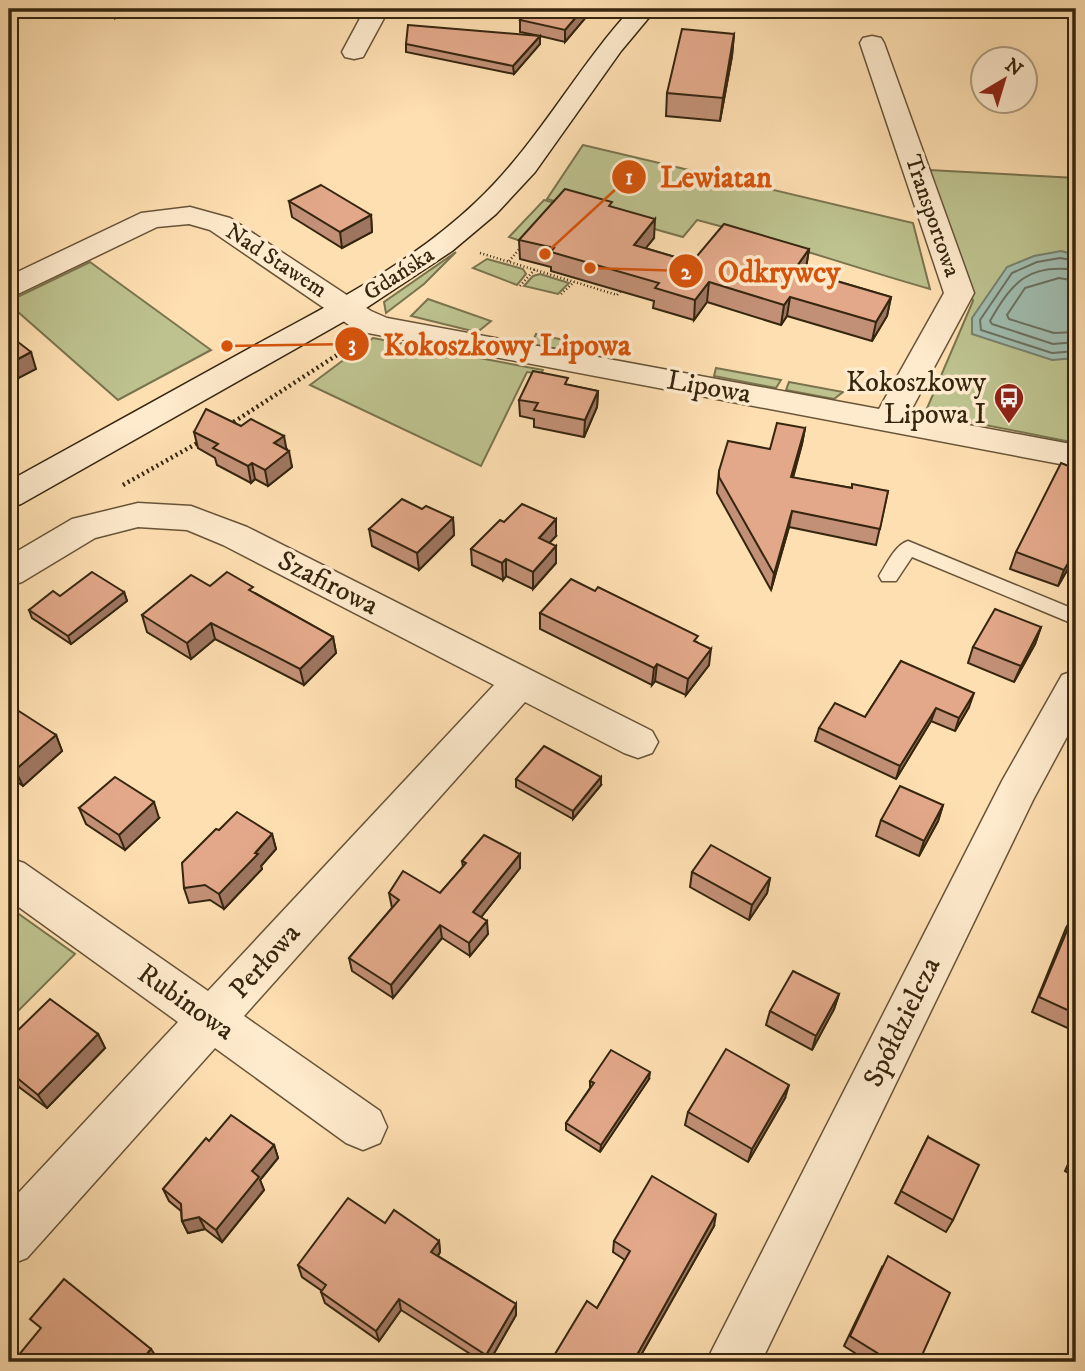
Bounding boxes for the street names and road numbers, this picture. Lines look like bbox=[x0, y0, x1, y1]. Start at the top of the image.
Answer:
street label: Transportowa bbox=[898, 151, 967, 281]
street label: Nad Stawem bbox=[220, 217, 332, 305]
street label: Gdańska bbox=[358, 240, 440, 307]
street label: Lipowa bbox=[664, 362, 754, 412]
street label: Szafirowa bbox=[272, 543, 384, 623]
street label: Perłowa bbox=[222, 916, 308, 1006]
street label: Spółdzielcza bbox=[856, 951, 948, 1093]
street label: Rubinowa bbox=[131, 956, 241, 1048]

